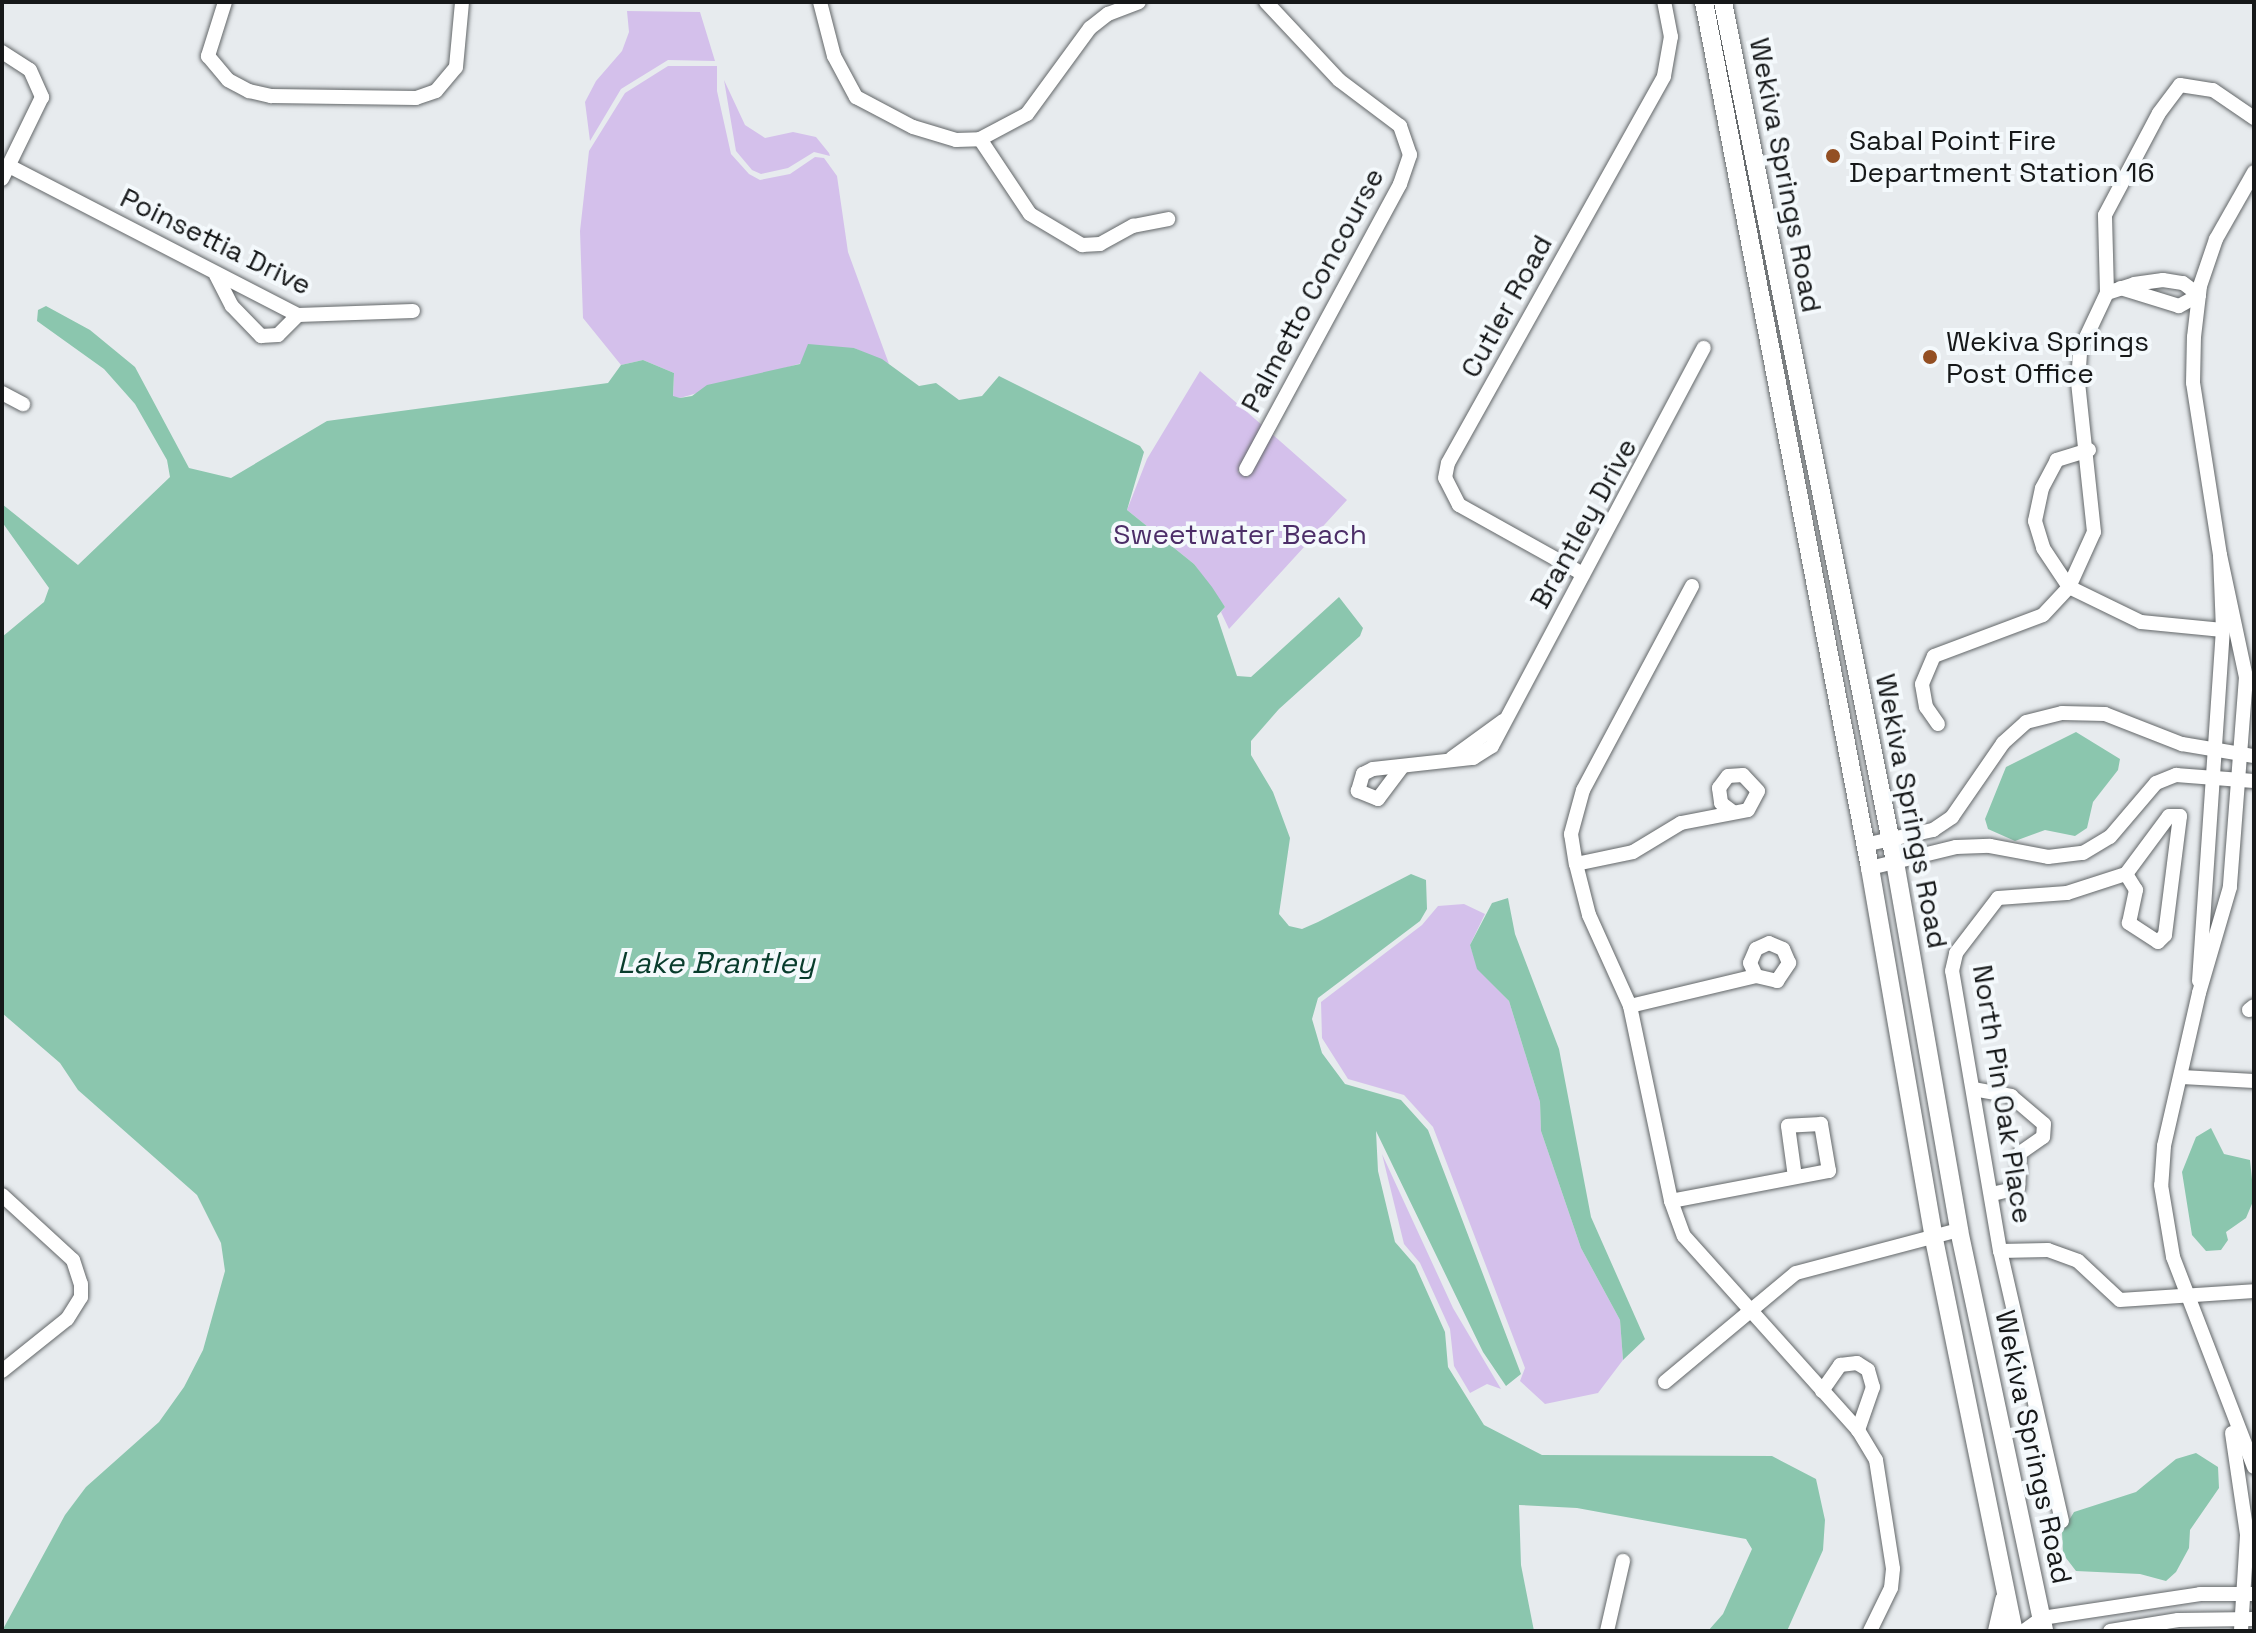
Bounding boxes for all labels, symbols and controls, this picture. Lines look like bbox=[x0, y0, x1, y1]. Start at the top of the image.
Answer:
street label: Wekiva Springs Road bbox=[1743, 35, 1829, 315]
place label: Sabal Point Fire Department Station 16 bbox=[1849, 123, 2155, 189]
marker: Sabal Point Fire Department Station 16 bbox=[1824, 147, 1842, 165]
street label: Palmetto Concourse bbox=[1233, 162, 1391, 418]
street label: Poinsettia Drive bbox=[115, 180, 317, 302]
street label: Cutler Road bbox=[1453, 229, 1559, 383]
place label: Wekiva Springs Post Office bbox=[1946, 324, 2149, 390]
marker: Wekiva Springs Post Office bbox=[1921, 348, 1939, 366]
street label: Brantley Drive bbox=[1522, 432, 1644, 614]
park label: Sweetwater Beach bbox=[1113, 517, 1367, 551]
street label: Wekiva Springs Road bbox=[1869, 671, 1955, 951]
water label: Lake Brantley bbox=[617, 945, 815, 981]
street label: North Pin Oak Place bbox=[1966, 962, 2040, 1226]
street label: Wekiva Springs Road bbox=[1989, 1307, 2079, 1587]

